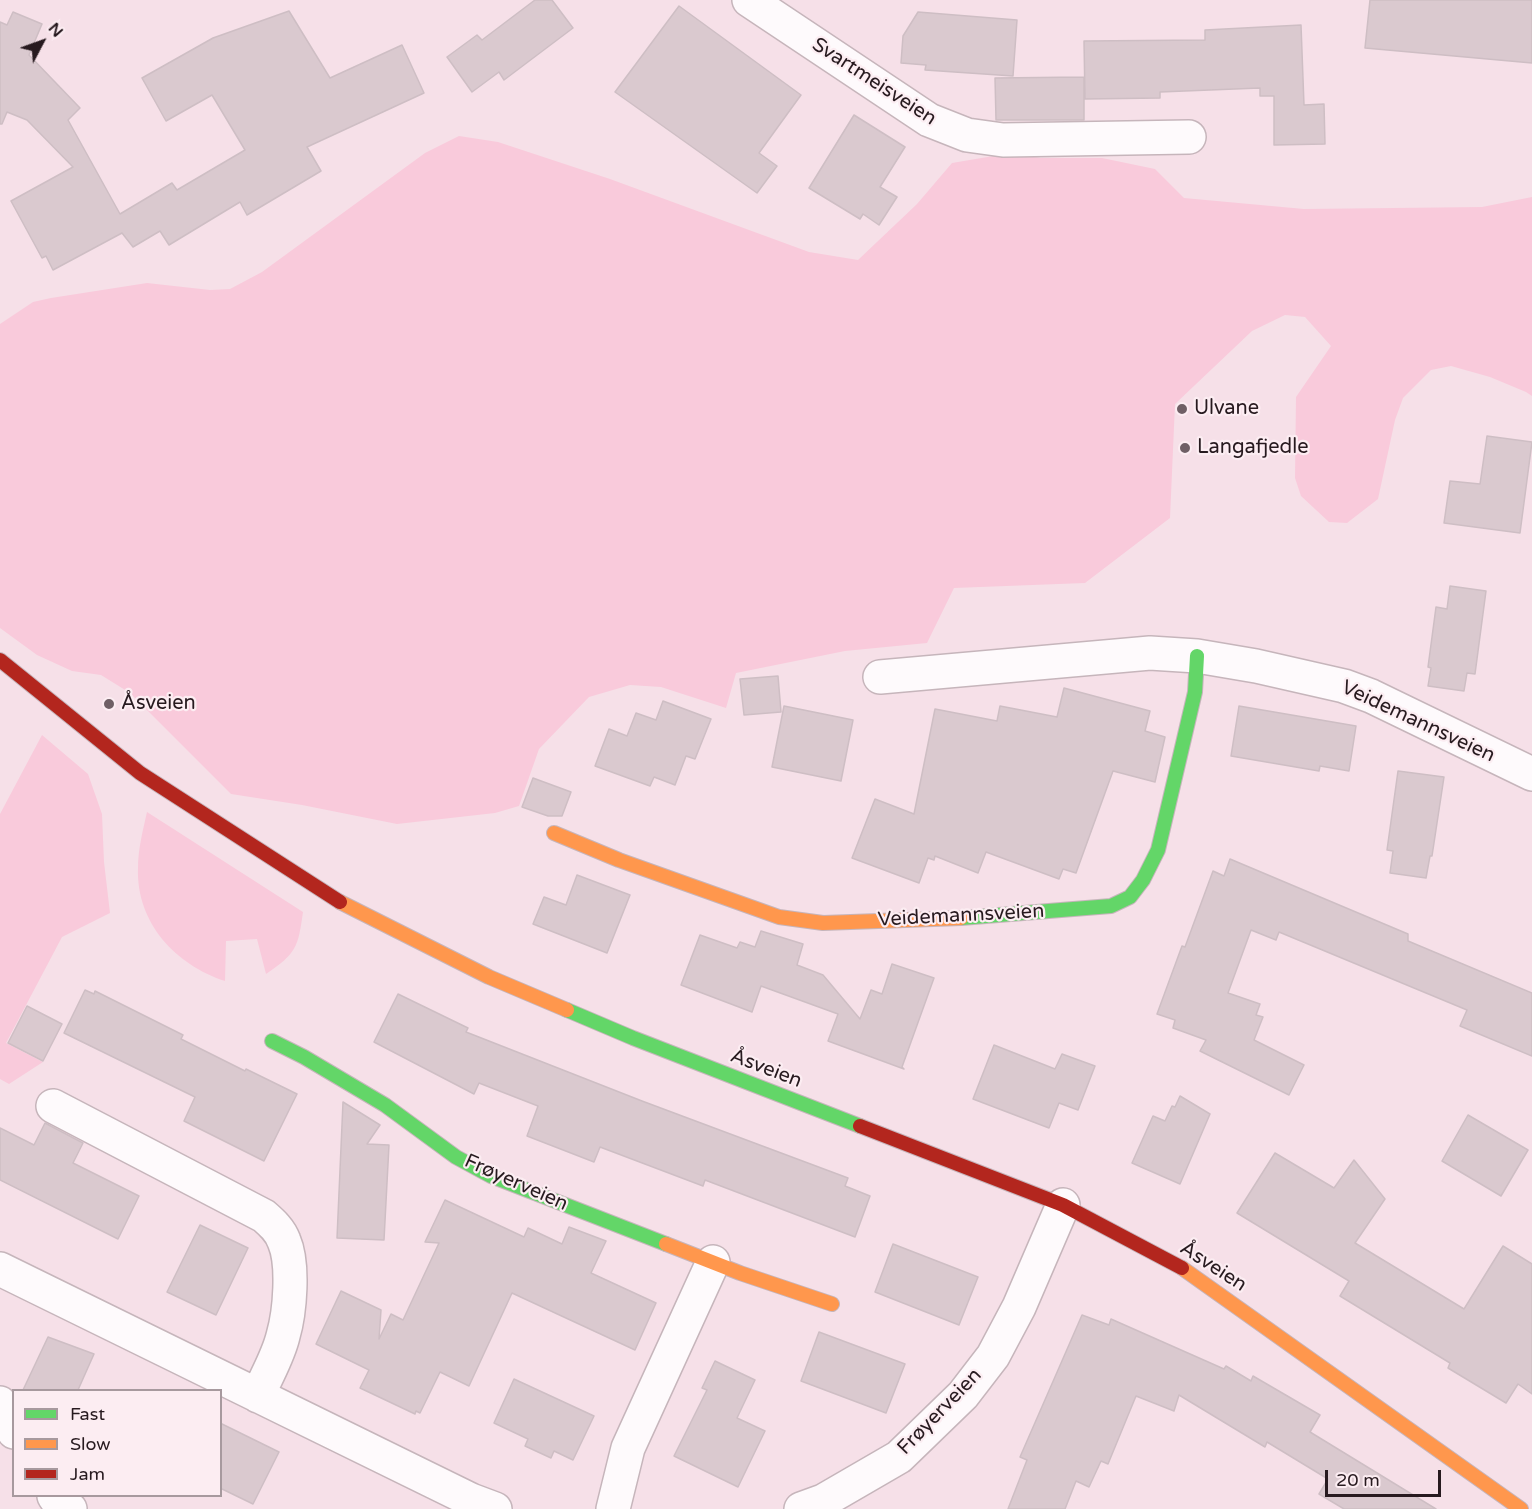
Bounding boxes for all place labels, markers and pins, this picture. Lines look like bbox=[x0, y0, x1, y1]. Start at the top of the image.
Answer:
place label: Ulvane bbox=[1194, 397, 1259, 421]
marker: Ulvane bbox=[1175, 402, 1189, 416]
place label: Langafjedle bbox=[1197, 436, 1309, 460]
marker: Langafjedle bbox=[1178, 441, 1192, 455]
place label: Åsveien bbox=[121, 692, 196, 716]
marker: Åsveien bbox=[102, 697, 116, 711]

